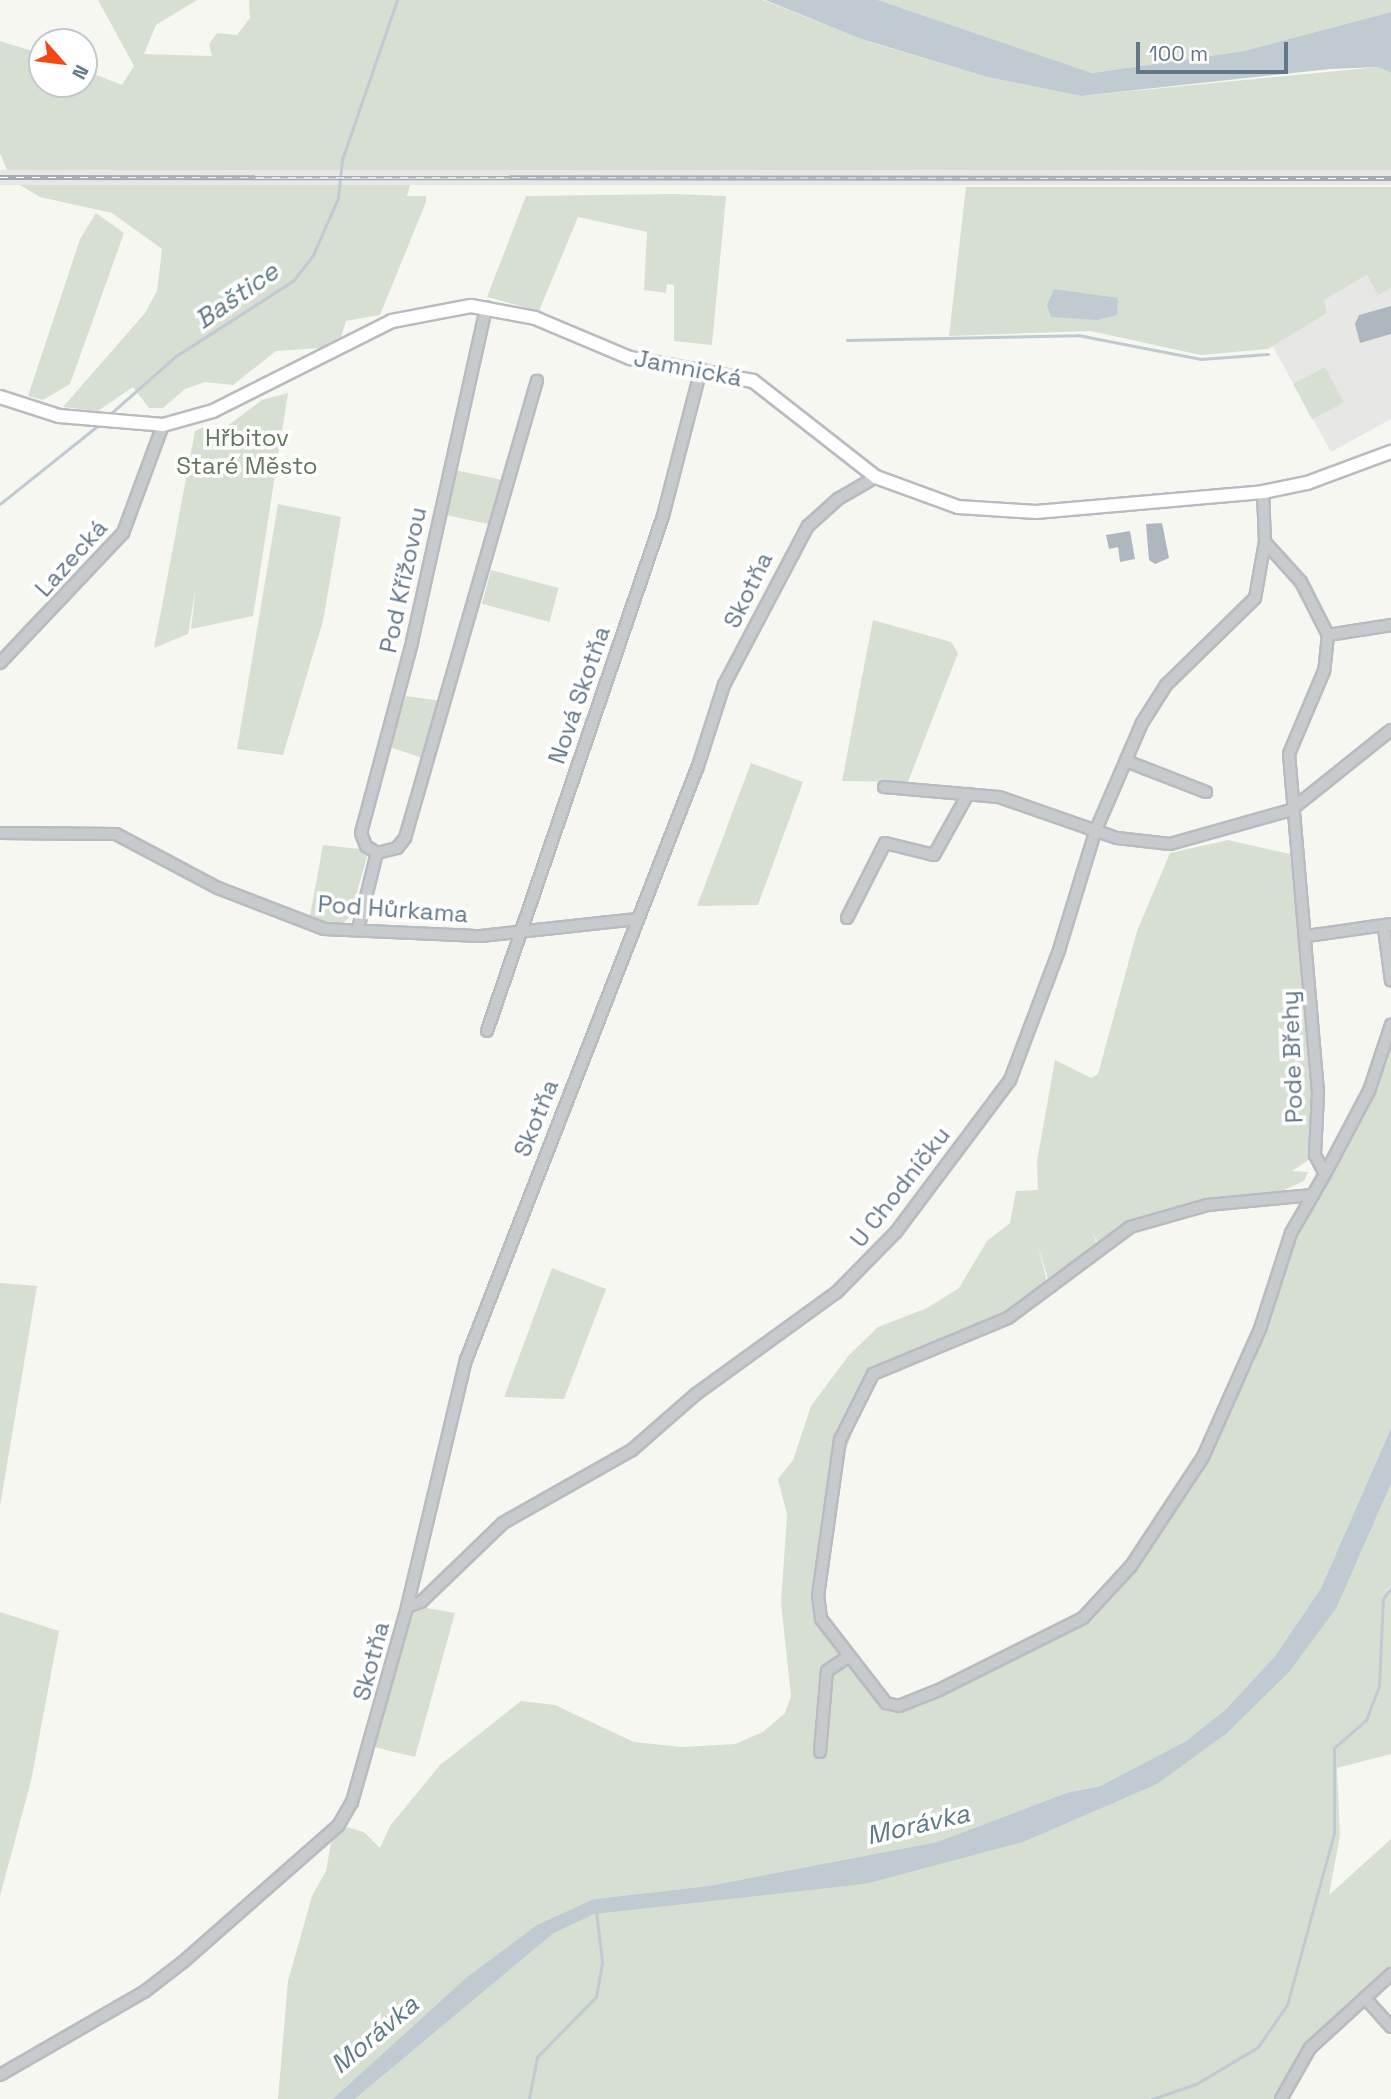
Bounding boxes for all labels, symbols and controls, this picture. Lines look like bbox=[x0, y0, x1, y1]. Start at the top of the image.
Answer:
north arrow bbox=[28, 28, 98, 98]
scale bar bbox=[1139, 28, 1291, 72]
text: 100 m bbox=[1149, 40, 1208, 67]
text: N bbox=[66, 61, 94, 84]
water label: Baštice bbox=[189, 256, 285, 336]
street label: Jamnická bbox=[632, 343, 744, 393]
park label: Hřbitov Staré Město bbox=[176, 424, 318, 480]
street label: Pod Křížovou bbox=[373, 504, 433, 656]
street label: Lazecká bbox=[29, 513, 113, 603]
street label: Skotňa bbox=[717, 547, 779, 633]
street label: Nová Skotňa bbox=[542, 622, 616, 768]
street label: Pod Hůrkama bbox=[317, 889, 469, 929]
street label: Pode Břehy bbox=[1275, 990, 1309, 1124]
street label: Skotňa bbox=[507, 1075, 565, 1161]
street label: U Chodníčku bbox=[844, 1121, 956, 1253]
street label: Skotňa bbox=[347, 1618, 395, 1704]
water label: Morávka bbox=[863, 1798, 973, 1852]
water label: Morávka bbox=[325, 1989, 425, 2081]

